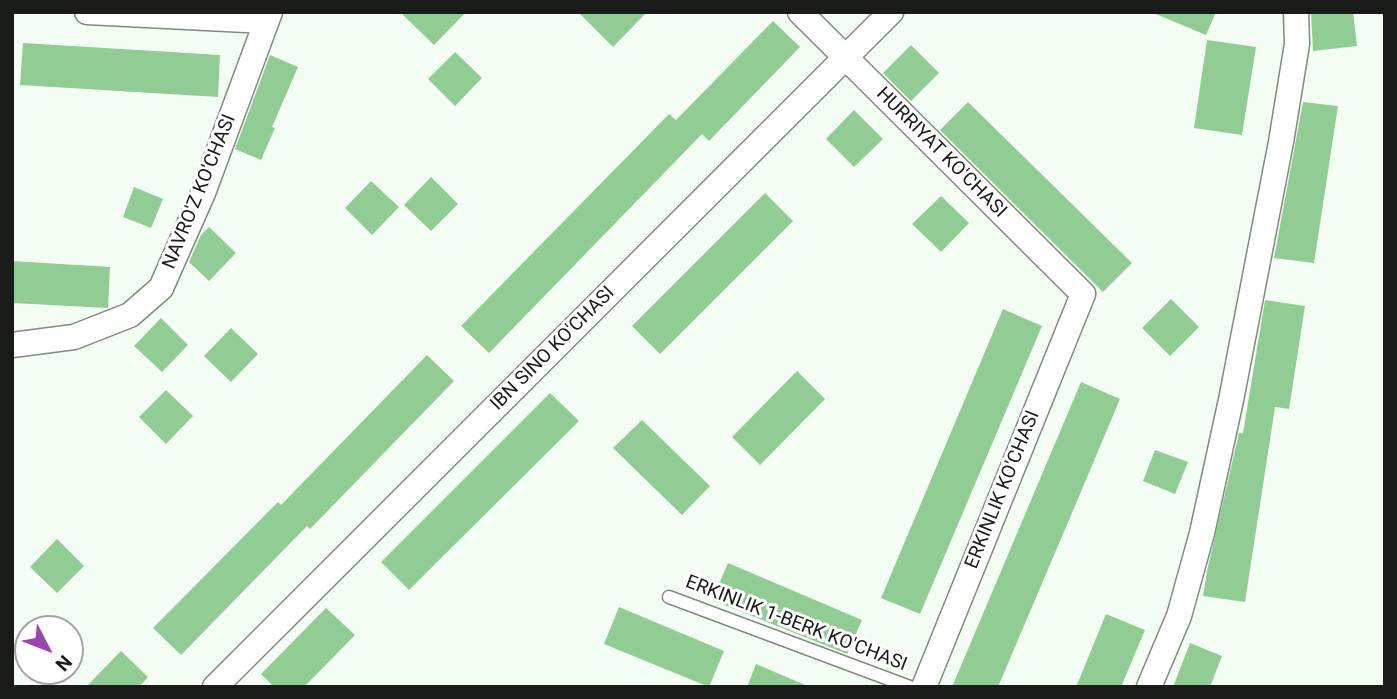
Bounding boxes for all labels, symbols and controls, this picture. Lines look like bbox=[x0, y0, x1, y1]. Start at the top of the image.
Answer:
street label: HURRIYAT KO'CHASI bbox=[871, 83, 1011, 223]
street label: NAVRO'Z KO'CHASI bbox=[159, 111, 241, 273]
street label: IBN SINO KO'CHASI bbox=[486, 282, 620, 416]
street label: ERKINLIK KO'CHASI bbox=[961, 408, 1045, 572]
street label: ERKINLIK 1-BERK KO'CHASI bbox=[682, 571, 910, 677]
north arrow bbox=[14, 615, 84, 685]
text: N bbox=[50, 650, 77, 676]

